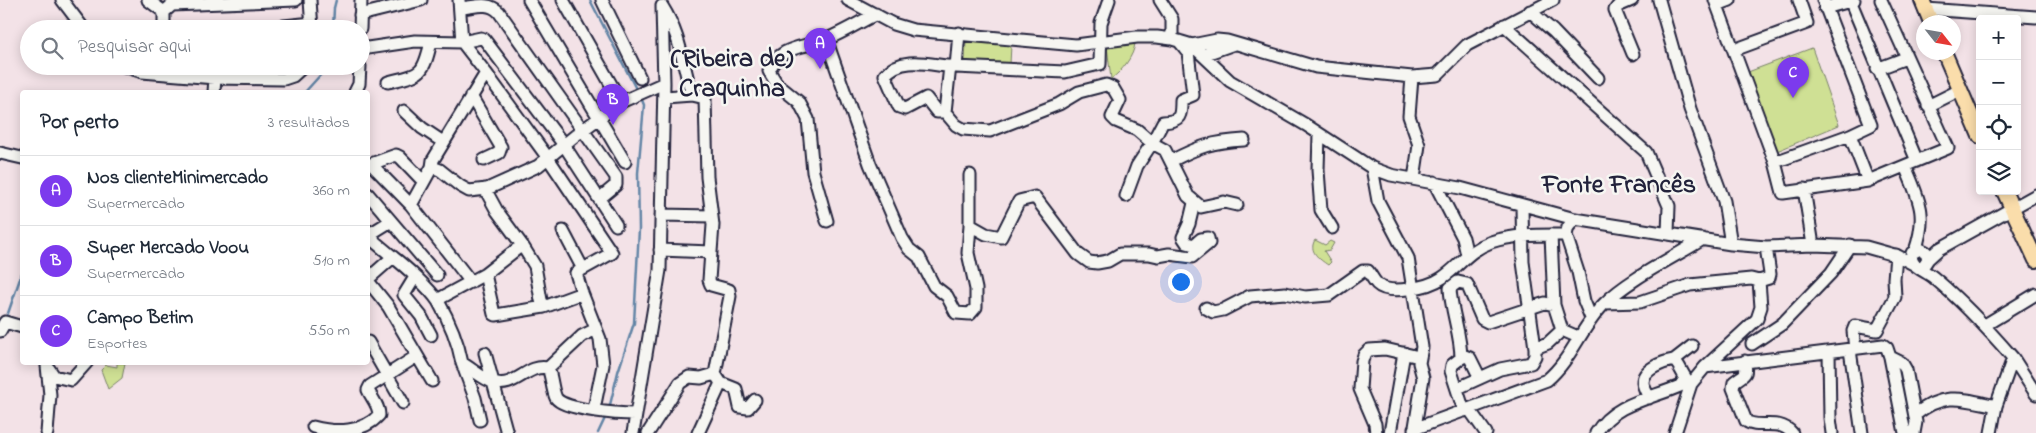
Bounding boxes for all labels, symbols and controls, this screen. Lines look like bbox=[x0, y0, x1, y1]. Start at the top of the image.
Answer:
north arrow bbox=[1916, 15, 1961, 60]
map controls bbox=[1976, 15, 2021, 195]
button: + bbox=[1976, 15, 2021, 60]
search box bbox=[20, 20, 370, 75]
pin: A bbox=[804, 28, 836, 69]
icon: search bbox=[38, 34, 66, 62]
text: Pesquisar aqui bbox=[78, 34, 191, 61]
district label: (Ribeira de) Craquinha bbox=[671, 41, 794, 109]
pin: C bbox=[1777, 57, 1809, 98]
button: − bbox=[1976, 60, 2021, 105]
pin: B bbox=[597, 84, 629, 125]
button: locate bbox=[1976, 105, 2021, 150]
text: Por perto bbox=[40, 108, 119, 138]
text: 3 resultados bbox=[268, 111, 350, 135]
button: layers bbox=[1976, 150, 2021, 195]
text: Nos clienteMinimercado bbox=[87, 165, 268, 192]
district label: Fonte Francês bbox=[1540, 167, 1696, 205]
text: A bbox=[51, 179, 61, 203]
text: 360 m bbox=[313, 179, 350, 203]
text: Supermercado bbox=[87, 192, 185, 216]
text: Super Mercado Voou bbox=[87, 235, 249, 262]
text: B bbox=[51, 249, 61, 273]
text: 510 m bbox=[312, 249, 350, 273]
text: Supermercado bbox=[87, 262, 185, 286]
your location bbox=[1168, 269, 1194, 295]
text: Campo Betim bbox=[87, 305, 193, 332]
text: C bbox=[52, 319, 60, 343]
text: 550 m bbox=[308, 319, 350, 343]
text: Esportes bbox=[87, 332, 148, 356]

